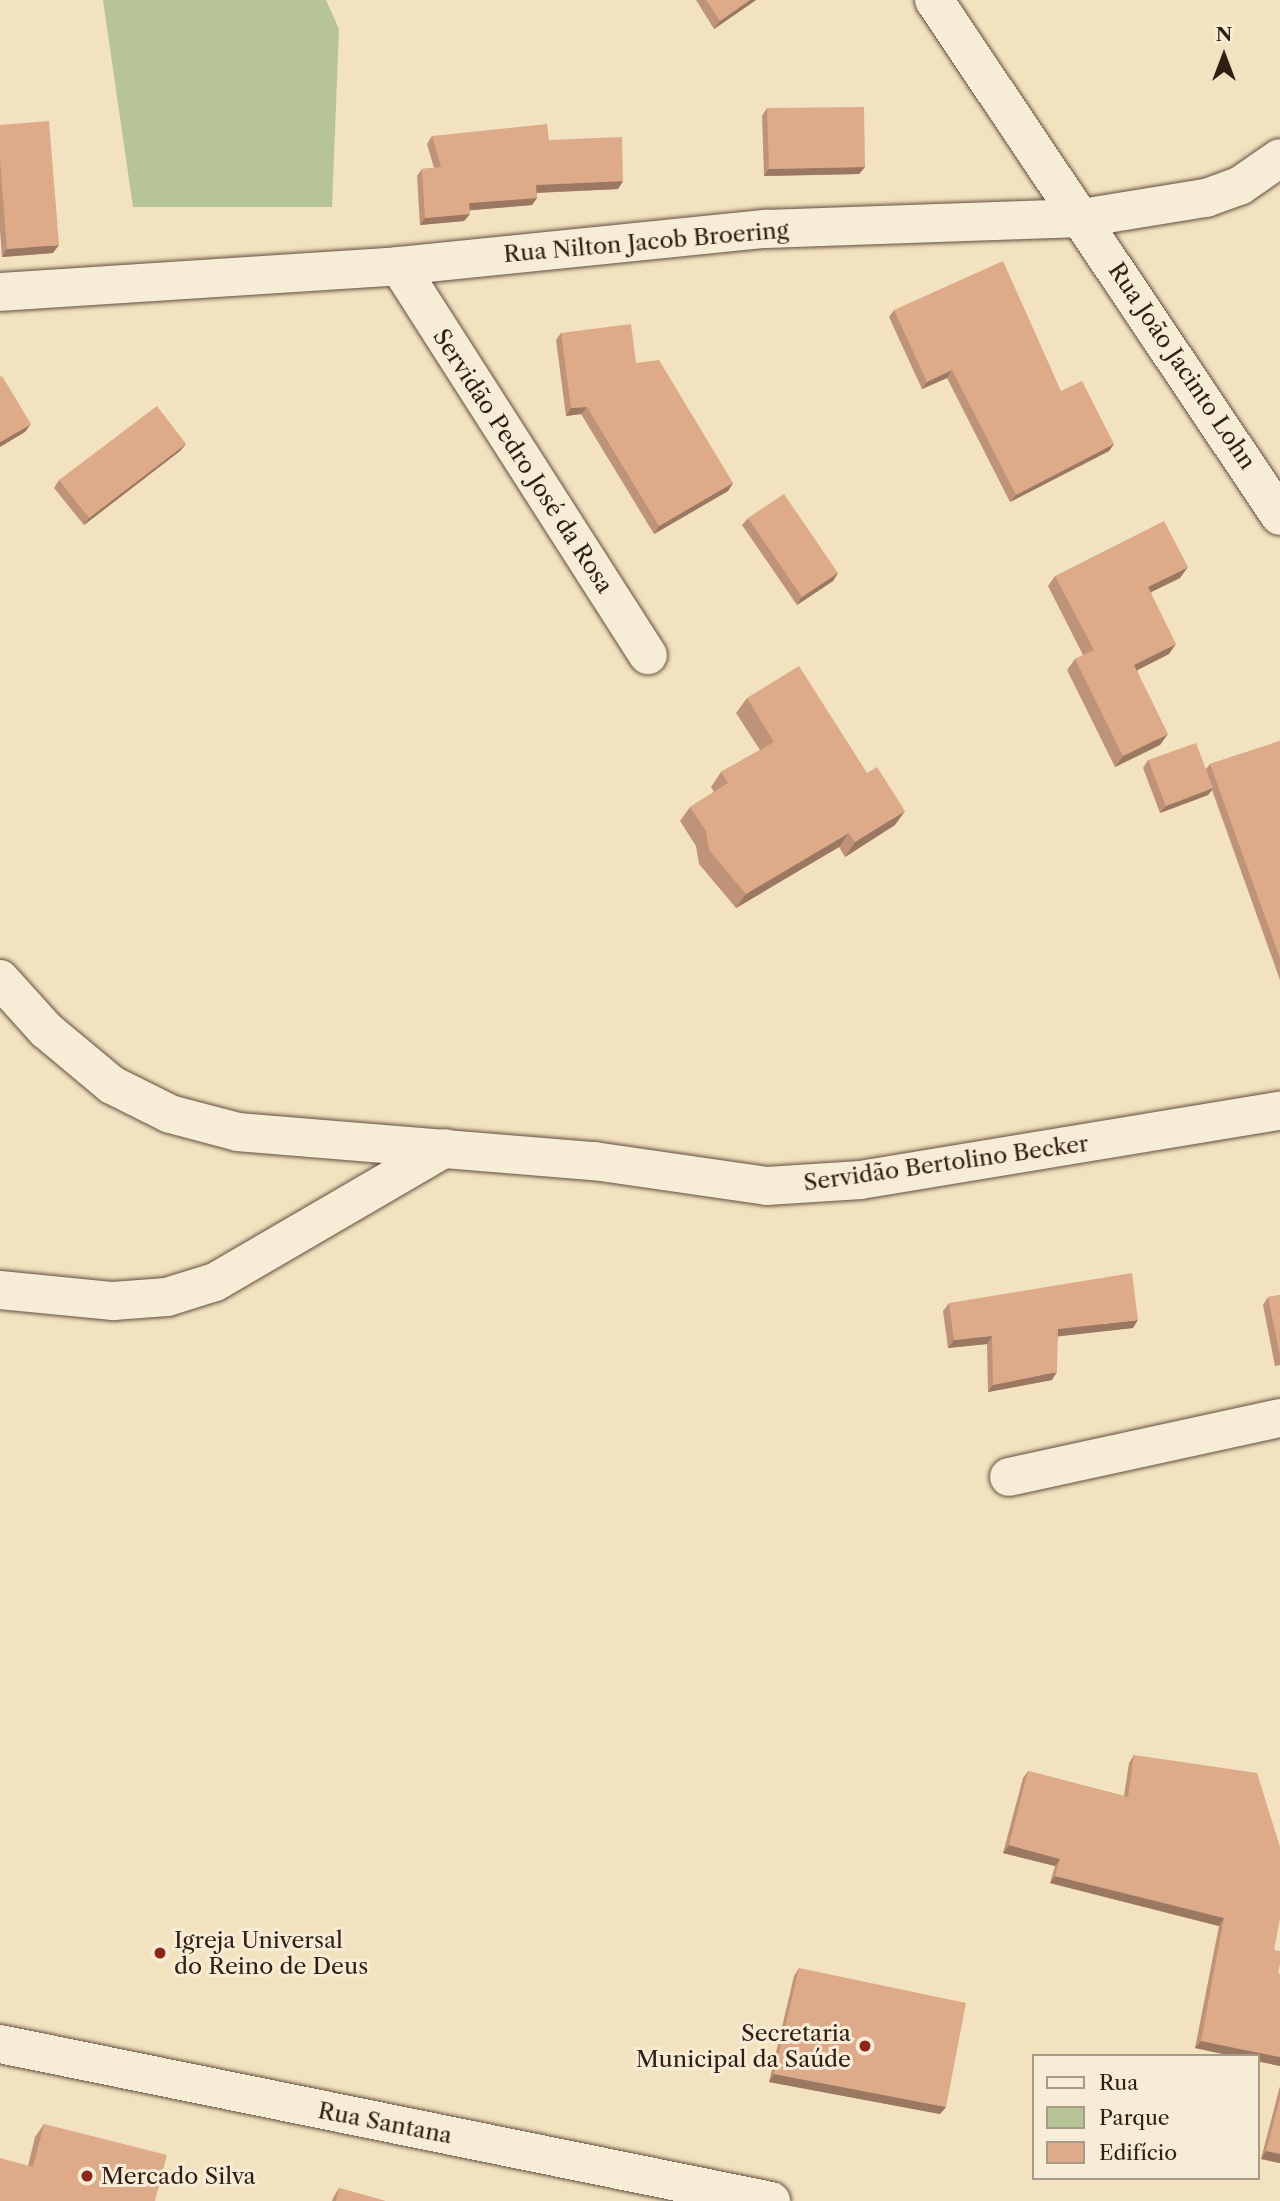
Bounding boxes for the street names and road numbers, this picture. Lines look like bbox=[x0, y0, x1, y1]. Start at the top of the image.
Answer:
street label: Rua Nilton Jacob Broering bbox=[502, 216, 790, 268]
street label: Rua João Jacinto Lohn bbox=[1103, 257, 1261, 475]
street label: Servidão Pedro José da Rosa bbox=[427, 324, 619, 598]
street label: Servidão Bertolino Becker bbox=[802, 1129, 1090, 1197]
street label: Rua Santana bbox=[316, 2096, 454, 2150]

